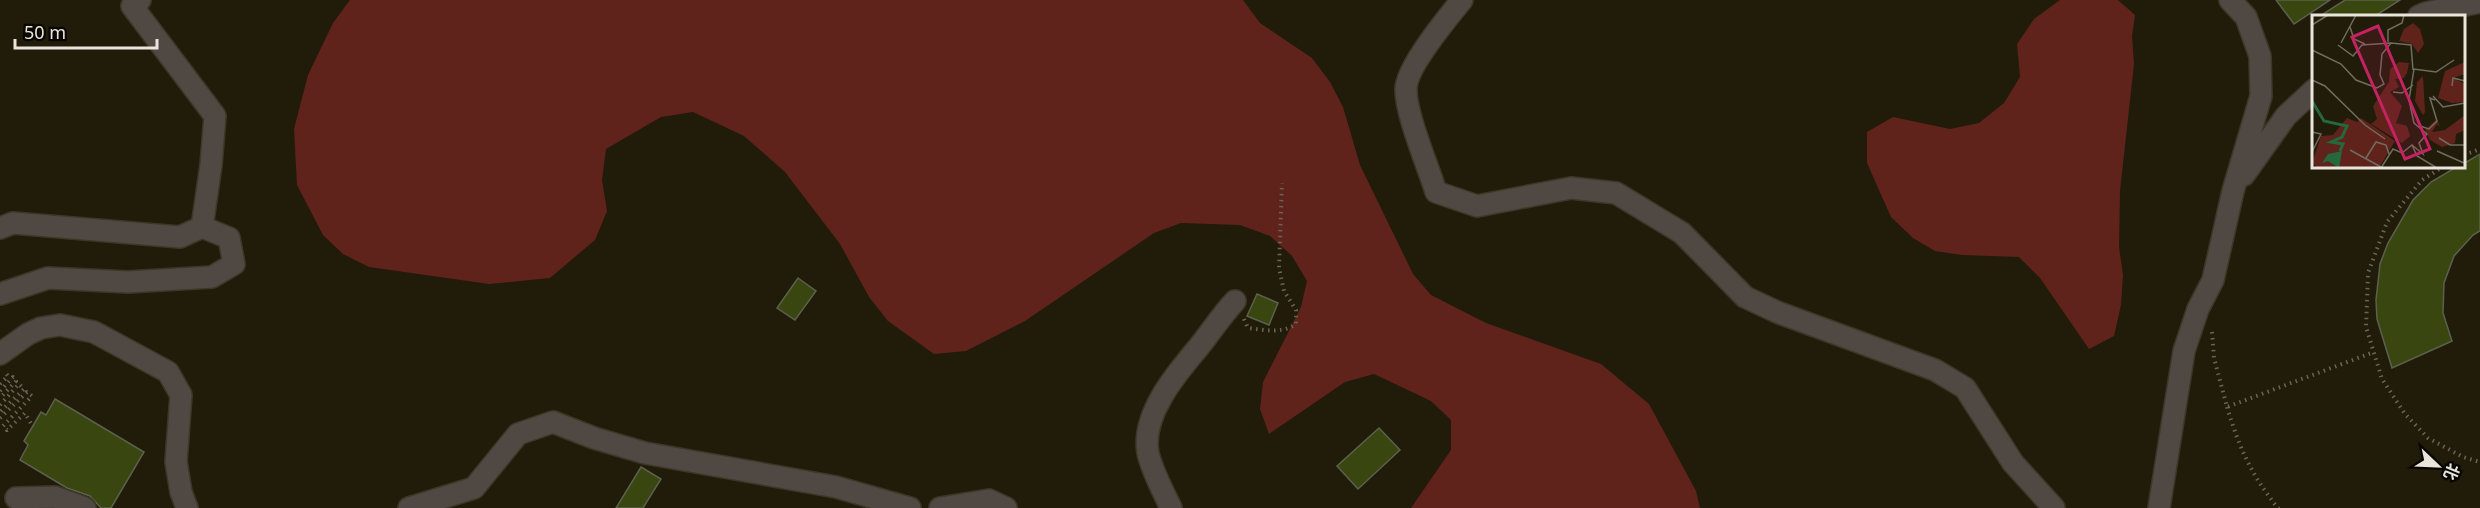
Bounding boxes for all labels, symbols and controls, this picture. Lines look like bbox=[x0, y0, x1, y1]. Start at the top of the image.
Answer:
scale bar bbox=[15, 12, 158, 50]
inset map bbox=[2312, 15, 2465, 168]
text: 50 m bbox=[24, 20, 66, 44]
north arrow bbox=[2408, 436, 2468, 496]
text: 北 bbox=[2439, 460, 2465, 484]

